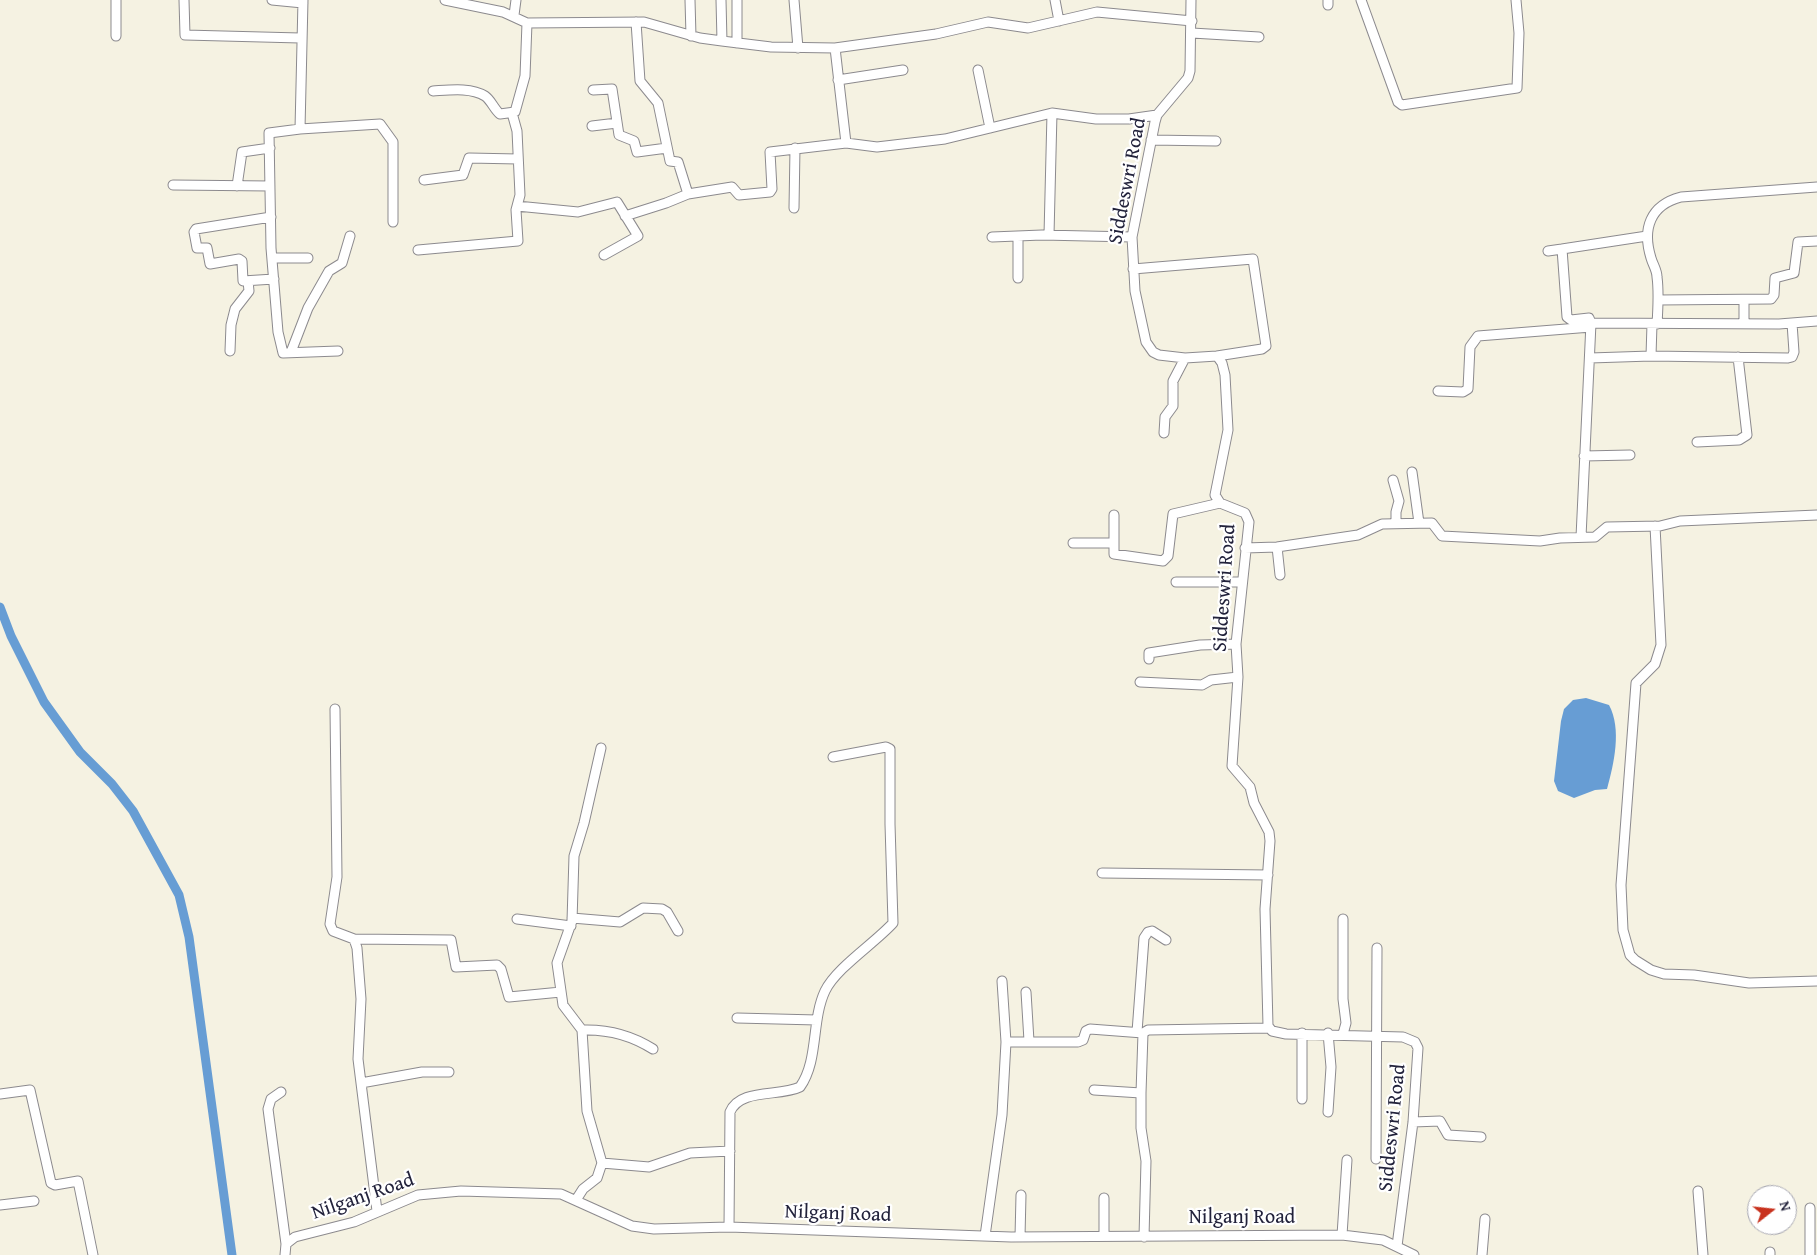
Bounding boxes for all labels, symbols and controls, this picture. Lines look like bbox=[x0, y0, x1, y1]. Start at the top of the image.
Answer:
street label: Siddeswri Road bbox=[1104, 116, 1152, 246]
street label: Siddeswri Road bbox=[1209, 523, 1241, 653]
street label: Siddeswri Road bbox=[1374, 1063, 1412, 1193]
street label: Nilganj Road bbox=[309, 1168, 417, 1226]
north arrow bbox=[1747, 1185, 1797, 1235]
text: N bbox=[1775, 1199, 1796, 1213]
street label: Nilganj Road bbox=[784, 1200, 892, 1228]
street label: Nilganj Road bbox=[1189, 1206, 1295, 1230]

